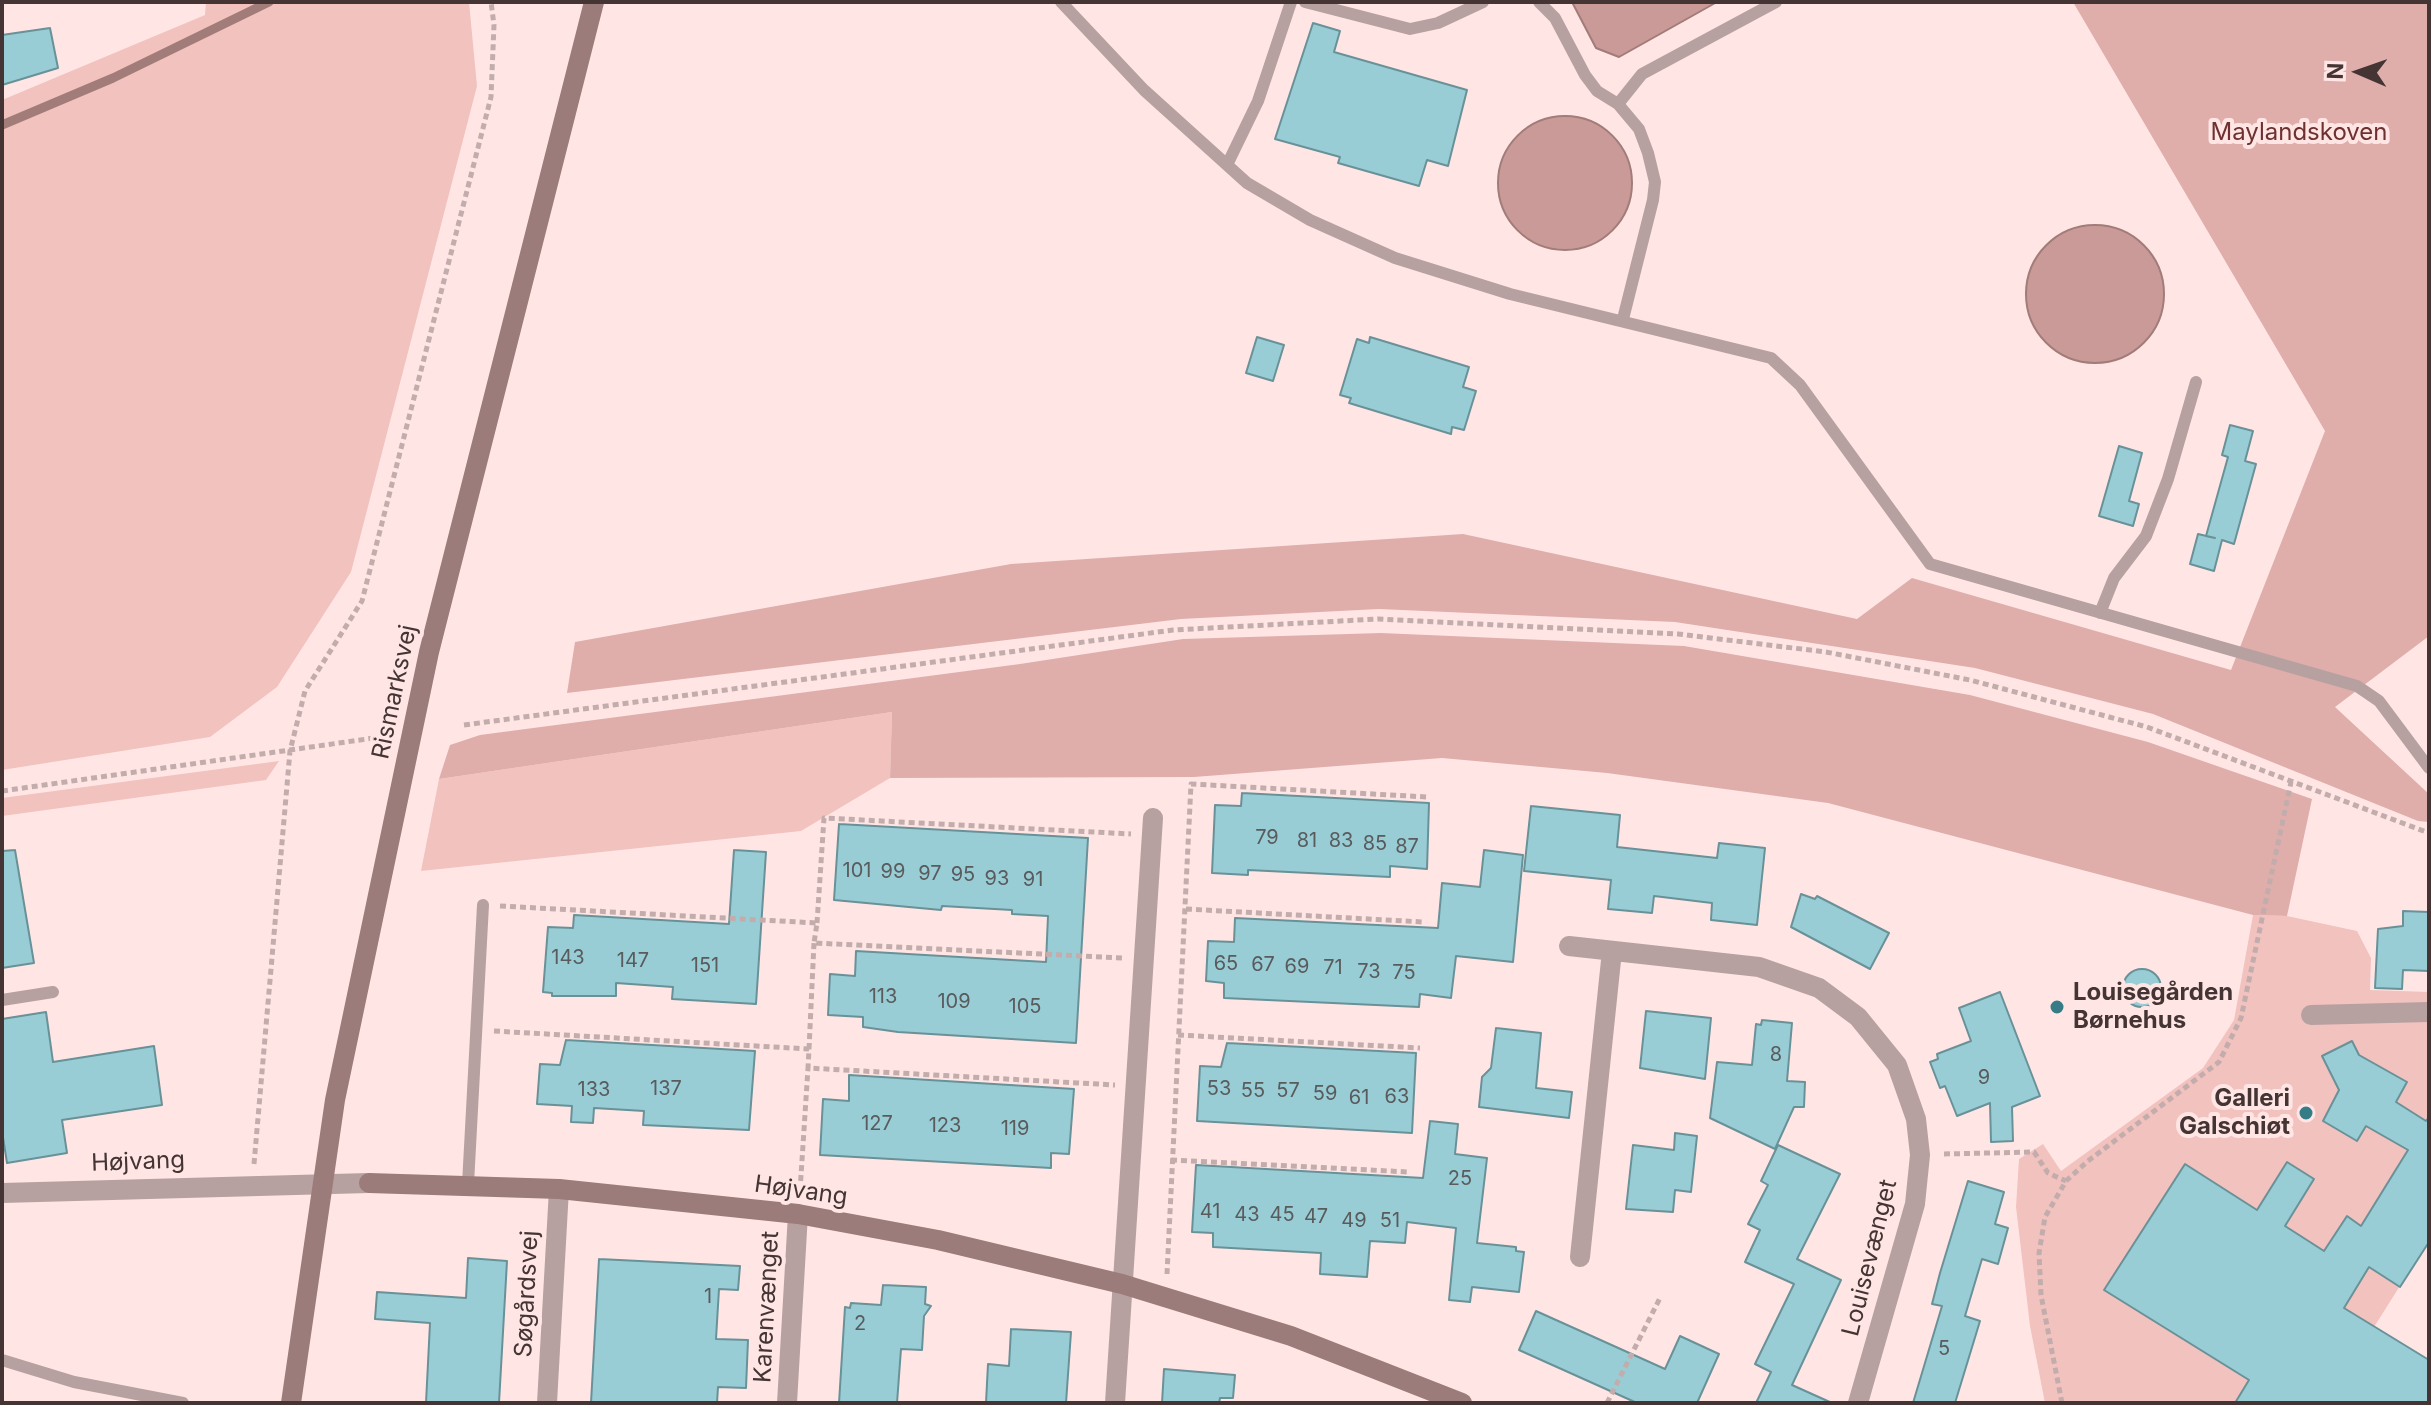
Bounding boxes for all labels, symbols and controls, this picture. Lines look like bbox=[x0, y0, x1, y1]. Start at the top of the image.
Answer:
north arrow bbox=[2319, 32, 2399, 112]
text: N bbox=[2322, 62, 2348, 80]
park label: Maylandskoven bbox=[2211, 119, 2387, 147]
street label: Rismarksvej bbox=[367, 622, 423, 762]
house number: 79 bbox=[1255, 826, 1279, 850]
house number: 81 bbox=[1297, 829, 1317, 853]
house number: 83 bbox=[1329, 829, 1353, 853]
house number: 85 bbox=[1363, 832, 1387, 856]
house number: 87 bbox=[1395, 835, 1419, 859]
house number: 101 bbox=[843, 859, 871, 883]
house number: 99 bbox=[881, 860, 905, 884]
house number: 97 bbox=[918, 862, 942, 886]
house number: 95 bbox=[951, 863, 975, 887]
house number: 93 bbox=[985, 867, 1009, 891]
house number: 91 bbox=[1023, 868, 1043, 892]
house number: 143 bbox=[551, 946, 585, 970]
house number: 147 bbox=[617, 949, 649, 973]
house number: 65 bbox=[1214, 952, 1238, 976]
house number: 67 bbox=[1251, 953, 1275, 977]
house number: 151 bbox=[691, 954, 719, 978]
house number: 69 bbox=[1285, 955, 1309, 979]
house number: 71 bbox=[1323, 956, 1343, 980]
house number: 73 bbox=[1357, 960, 1381, 984]
house number: 75 bbox=[1392, 961, 1416, 985]
place label: Louisegården Børnehus bbox=[2073, 979, 2233, 1035]
house number: 113 bbox=[869, 985, 897, 1009]
house number: 109 bbox=[937, 990, 971, 1014]
house number: 105 bbox=[1009, 995, 1041, 1019]
marker: Louisegården Børnehus bbox=[2048, 998, 2066, 1016]
house number: 8 bbox=[1770, 1043, 1782, 1067]
house number: 9 bbox=[1978, 1066, 1990, 1090]
house number: 137 bbox=[650, 1077, 682, 1101]
house number: 53 bbox=[1207, 1077, 1231, 1101]
house number: 133 bbox=[578, 1078, 610, 1102]
house number: 55 bbox=[1241, 1079, 1265, 1103]
house number: 57 bbox=[1276, 1079, 1300, 1103]
house number: 59 bbox=[1313, 1082, 1337, 1106]
house number: 63 bbox=[1385, 1085, 1409, 1109]
place label: Galleri Galschiøt bbox=[2179, 1085, 2290, 1141]
house number: 61 bbox=[1349, 1086, 1369, 1110]
marker: Galleri Galschiøt bbox=[2297, 1104, 2315, 1122]
house number: 127 bbox=[861, 1112, 893, 1136]
house number: 123 bbox=[929, 1114, 961, 1138]
house number: 119 bbox=[1001, 1117, 1029, 1141]
street label: Højvang bbox=[91, 1146, 185, 1178]
house number: 25 bbox=[1448, 1167, 1472, 1191]
street label: Højvang bbox=[753, 1170, 849, 1212]
street label: Louisevænget bbox=[1837, 1177, 1903, 1339]
house number: 41 bbox=[1200, 1200, 1220, 1224]
house number: 43 bbox=[1234, 1203, 1260, 1227]
house number: 45 bbox=[1269, 1203, 1295, 1227]
house number: 47 bbox=[1304, 1205, 1328, 1229]
house number: 49 bbox=[1341, 1209, 1367, 1233]
house number: 51 bbox=[1380, 1209, 1400, 1233]
street label: Søgårdsvej bbox=[509, 1230, 545, 1358]
street label: Karenvænget bbox=[749, 1230, 785, 1384]
house number: 1 bbox=[704, 1285, 712, 1309]
house number: 2 bbox=[854, 1312, 866, 1336]
house number: 5 bbox=[1938, 1337, 1950, 1361]

